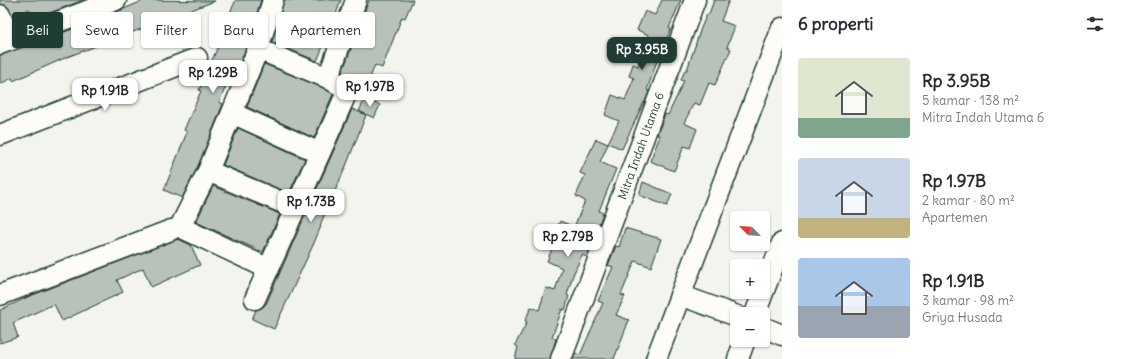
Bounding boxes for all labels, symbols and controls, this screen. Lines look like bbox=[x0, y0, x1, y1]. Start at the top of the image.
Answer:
chip: Beli bbox=[12, 12, 63, 48]
chip: Sewa bbox=[71, 12, 133, 48]
chip: Filter bbox=[141, 12, 201, 48]
chip: Baru bbox=[209, 12, 268, 48]
chip: Apartemen bbox=[276, 12, 375, 48]
text: 6 properti bbox=[798, 13, 873, 35]
icon: filters bbox=[1084, 13, 1106, 35]
pin: Rp 3.95B bbox=[601, 37, 683, 71]
text: Rp 3.95B bbox=[616, 41, 668, 58]
pin: Rp 1.29B bbox=[172, 60, 254, 94]
text: Rp 1.29B bbox=[188, 64, 238, 81]
text: Rp 3.95B bbox=[922, 70, 990, 92]
pin: Rp 1.97B bbox=[329, 74, 411, 108]
icon: home bbox=[830, 74, 878, 122]
pin: Rp 1.91B bbox=[64, 78, 146, 112]
text: Rp 1.97B bbox=[346, 78, 394, 95]
text: Rp 1.91B bbox=[81, 82, 129, 99]
street label: Mitra Indah Utama 6 bbox=[614, 90, 667, 201]
text: 5 kamar · 138 m² bbox=[922, 92, 1019, 109]
text: Mitra Indah Utama 6 bbox=[922, 109, 1044, 126]
text: Rp 1.97B bbox=[922, 170, 986, 192]
icon: home bbox=[830, 174, 878, 222]
pin: Rp 1.73B bbox=[270, 189, 352, 223]
text: 2 kamar · 80 m² bbox=[922, 192, 1015, 209]
text: Rp 1.73B bbox=[287, 193, 335, 210]
text: Apartemen bbox=[922, 209, 988, 226]
north arrow bbox=[730, 211, 770, 251]
map controls bbox=[730, 211, 770, 347]
pin: Rp 2.79B bbox=[527, 224, 609, 258]
text: Rp 2.79B bbox=[543, 228, 593, 245]
button: + bbox=[730, 259, 770, 299]
text: Rp 1.91B bbox=[922, 270, 984, 292]
icon: home bbox=[830, 274, 878, 322]
text: 3 kamar · 98 m² bbox=[922, 292, 1014, 309]
button: − bbox=[730, 307, 770, 347]
text: Griya Husada bbox=[922, 309, 1003, 326]

